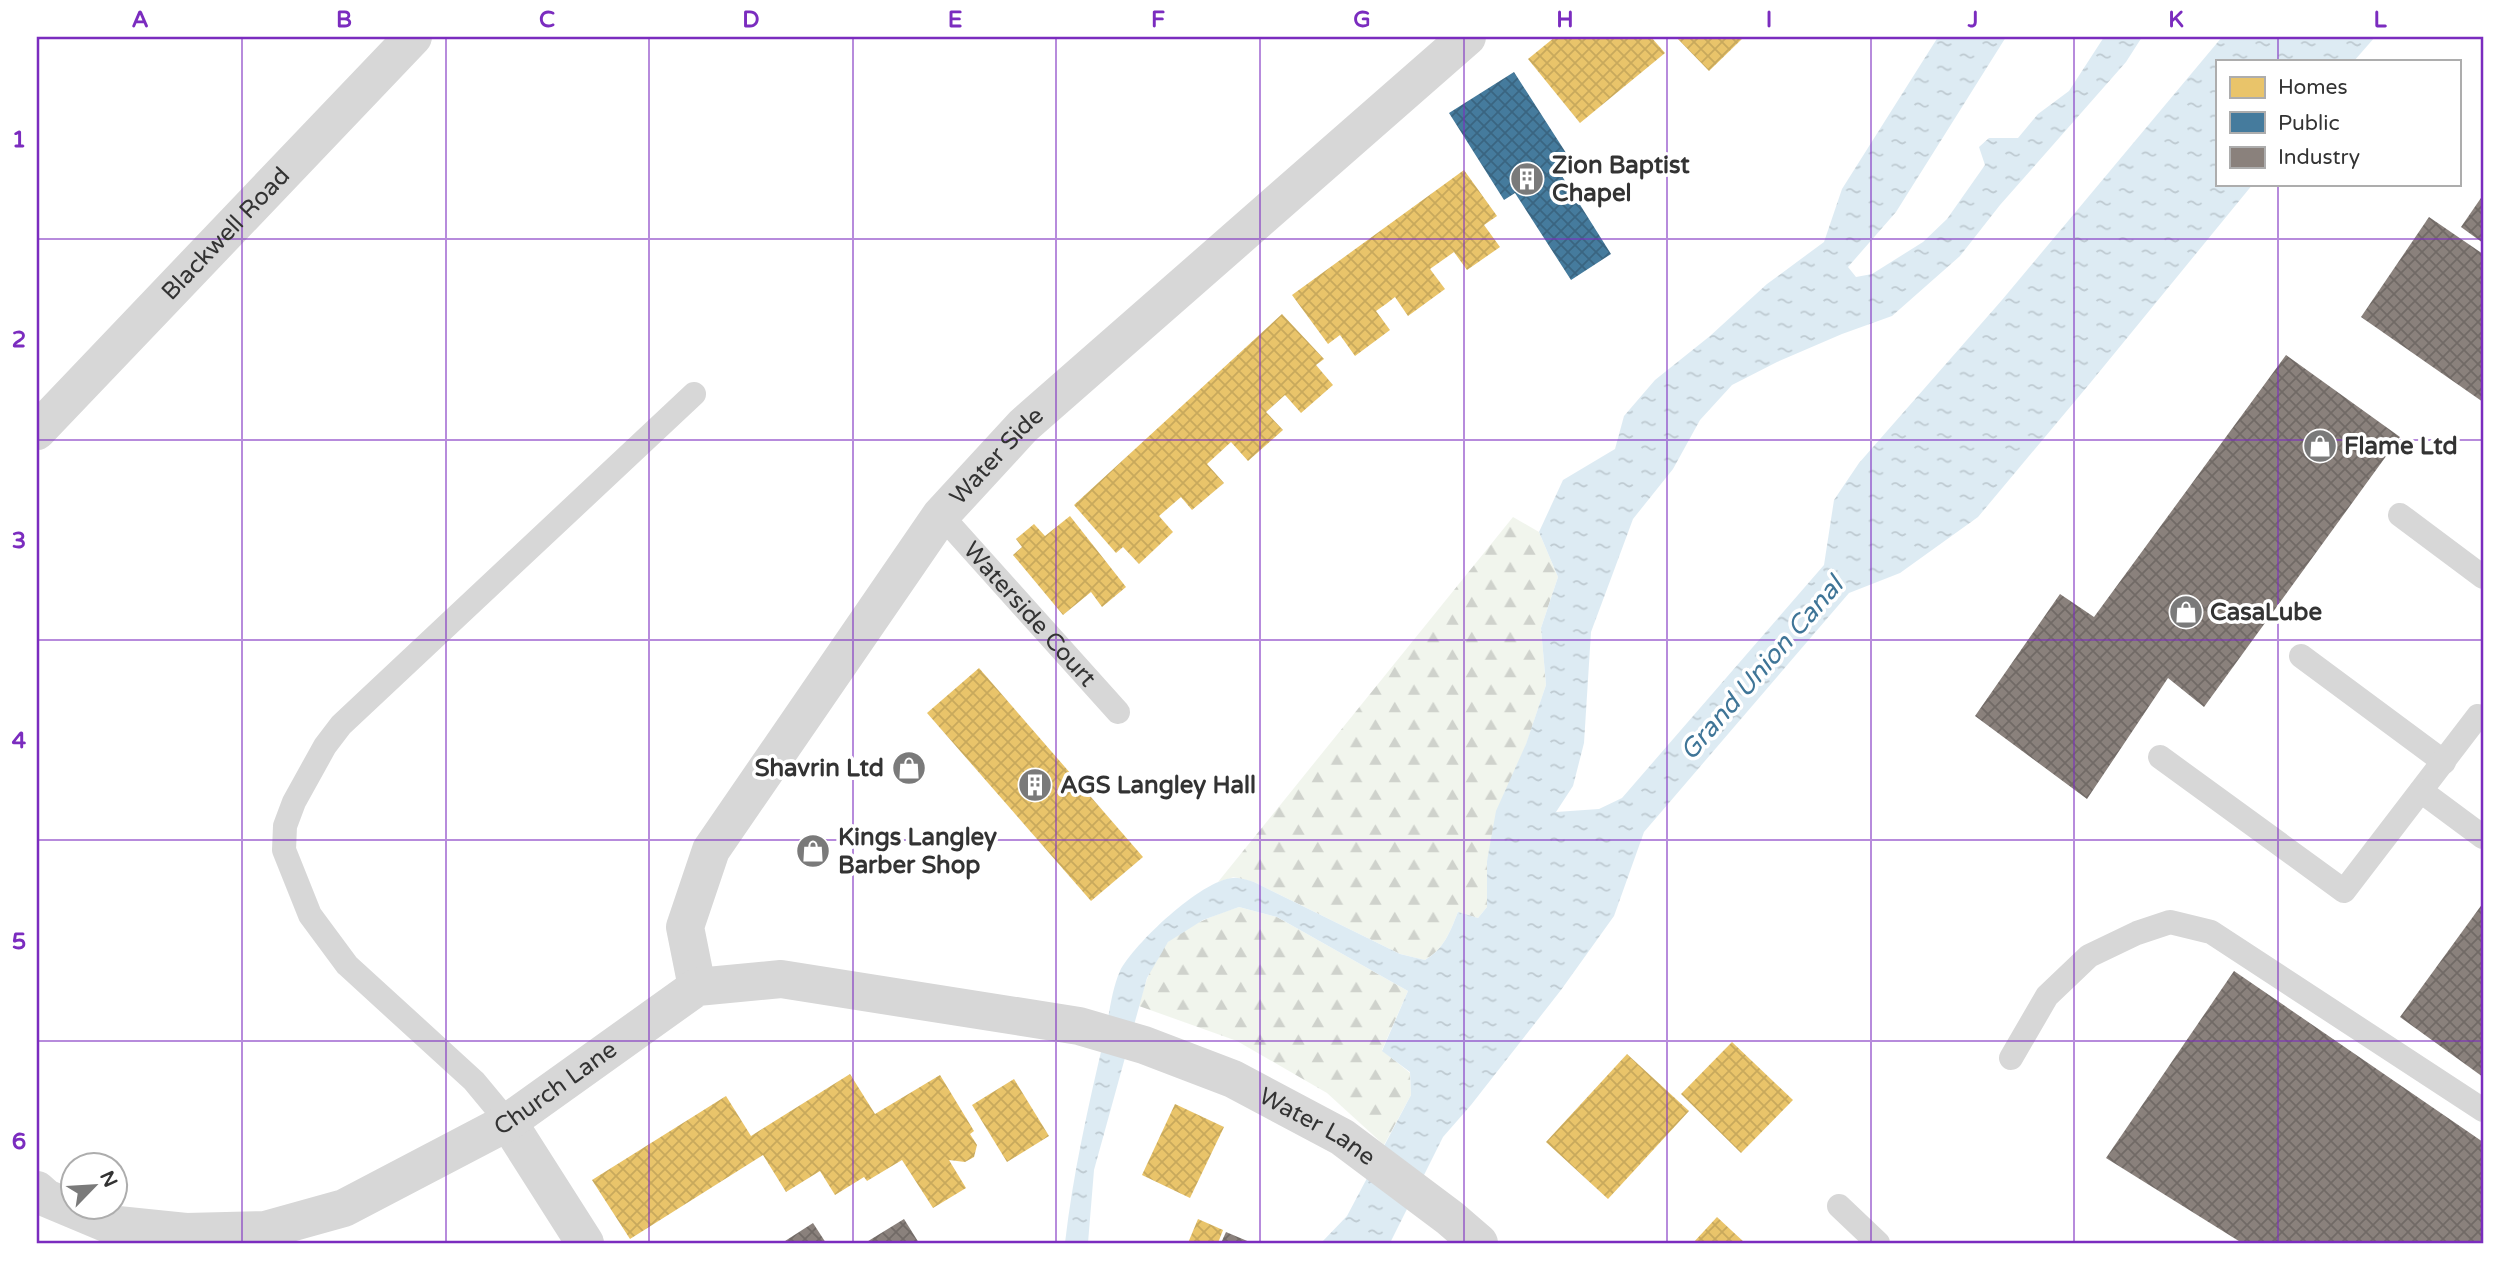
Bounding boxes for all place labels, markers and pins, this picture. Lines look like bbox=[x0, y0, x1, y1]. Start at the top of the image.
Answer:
place label: Zion Baptist Chapel bbox=[1552, 151, 1690, 208]
building icon: Zion Baptist Chapel bbox=[1508, 160, 1546, 198]
shop icon: Flame Ltd bbox=[2301, 427, 2339, 465]
place label: Flame Ltd bbox=[2344, 432, 2458, 461]
shop icon: CasaLube bbox=[2167, 593, 2205, 631]
place label: CasaLube bbox=[2210, 598, 2322, 627]
shop icon: Shavrin Ltd bbox=[890, 749, 928, 787]
place label: Shavrin Ltd bbox=[755, 754, 884, 783]
building icon: AGS Langley Hall bbox=[1016, 766, 1054, 804]
place label: AGS Langley Hall bbox=[1060, 771, 1256, 800]
place label: Kings Langley Barber Shop bbox=[838, 823, 997, 880]
shop icon: Kings Langley Barber Shop bbox=[794, 832, 832, 870]

